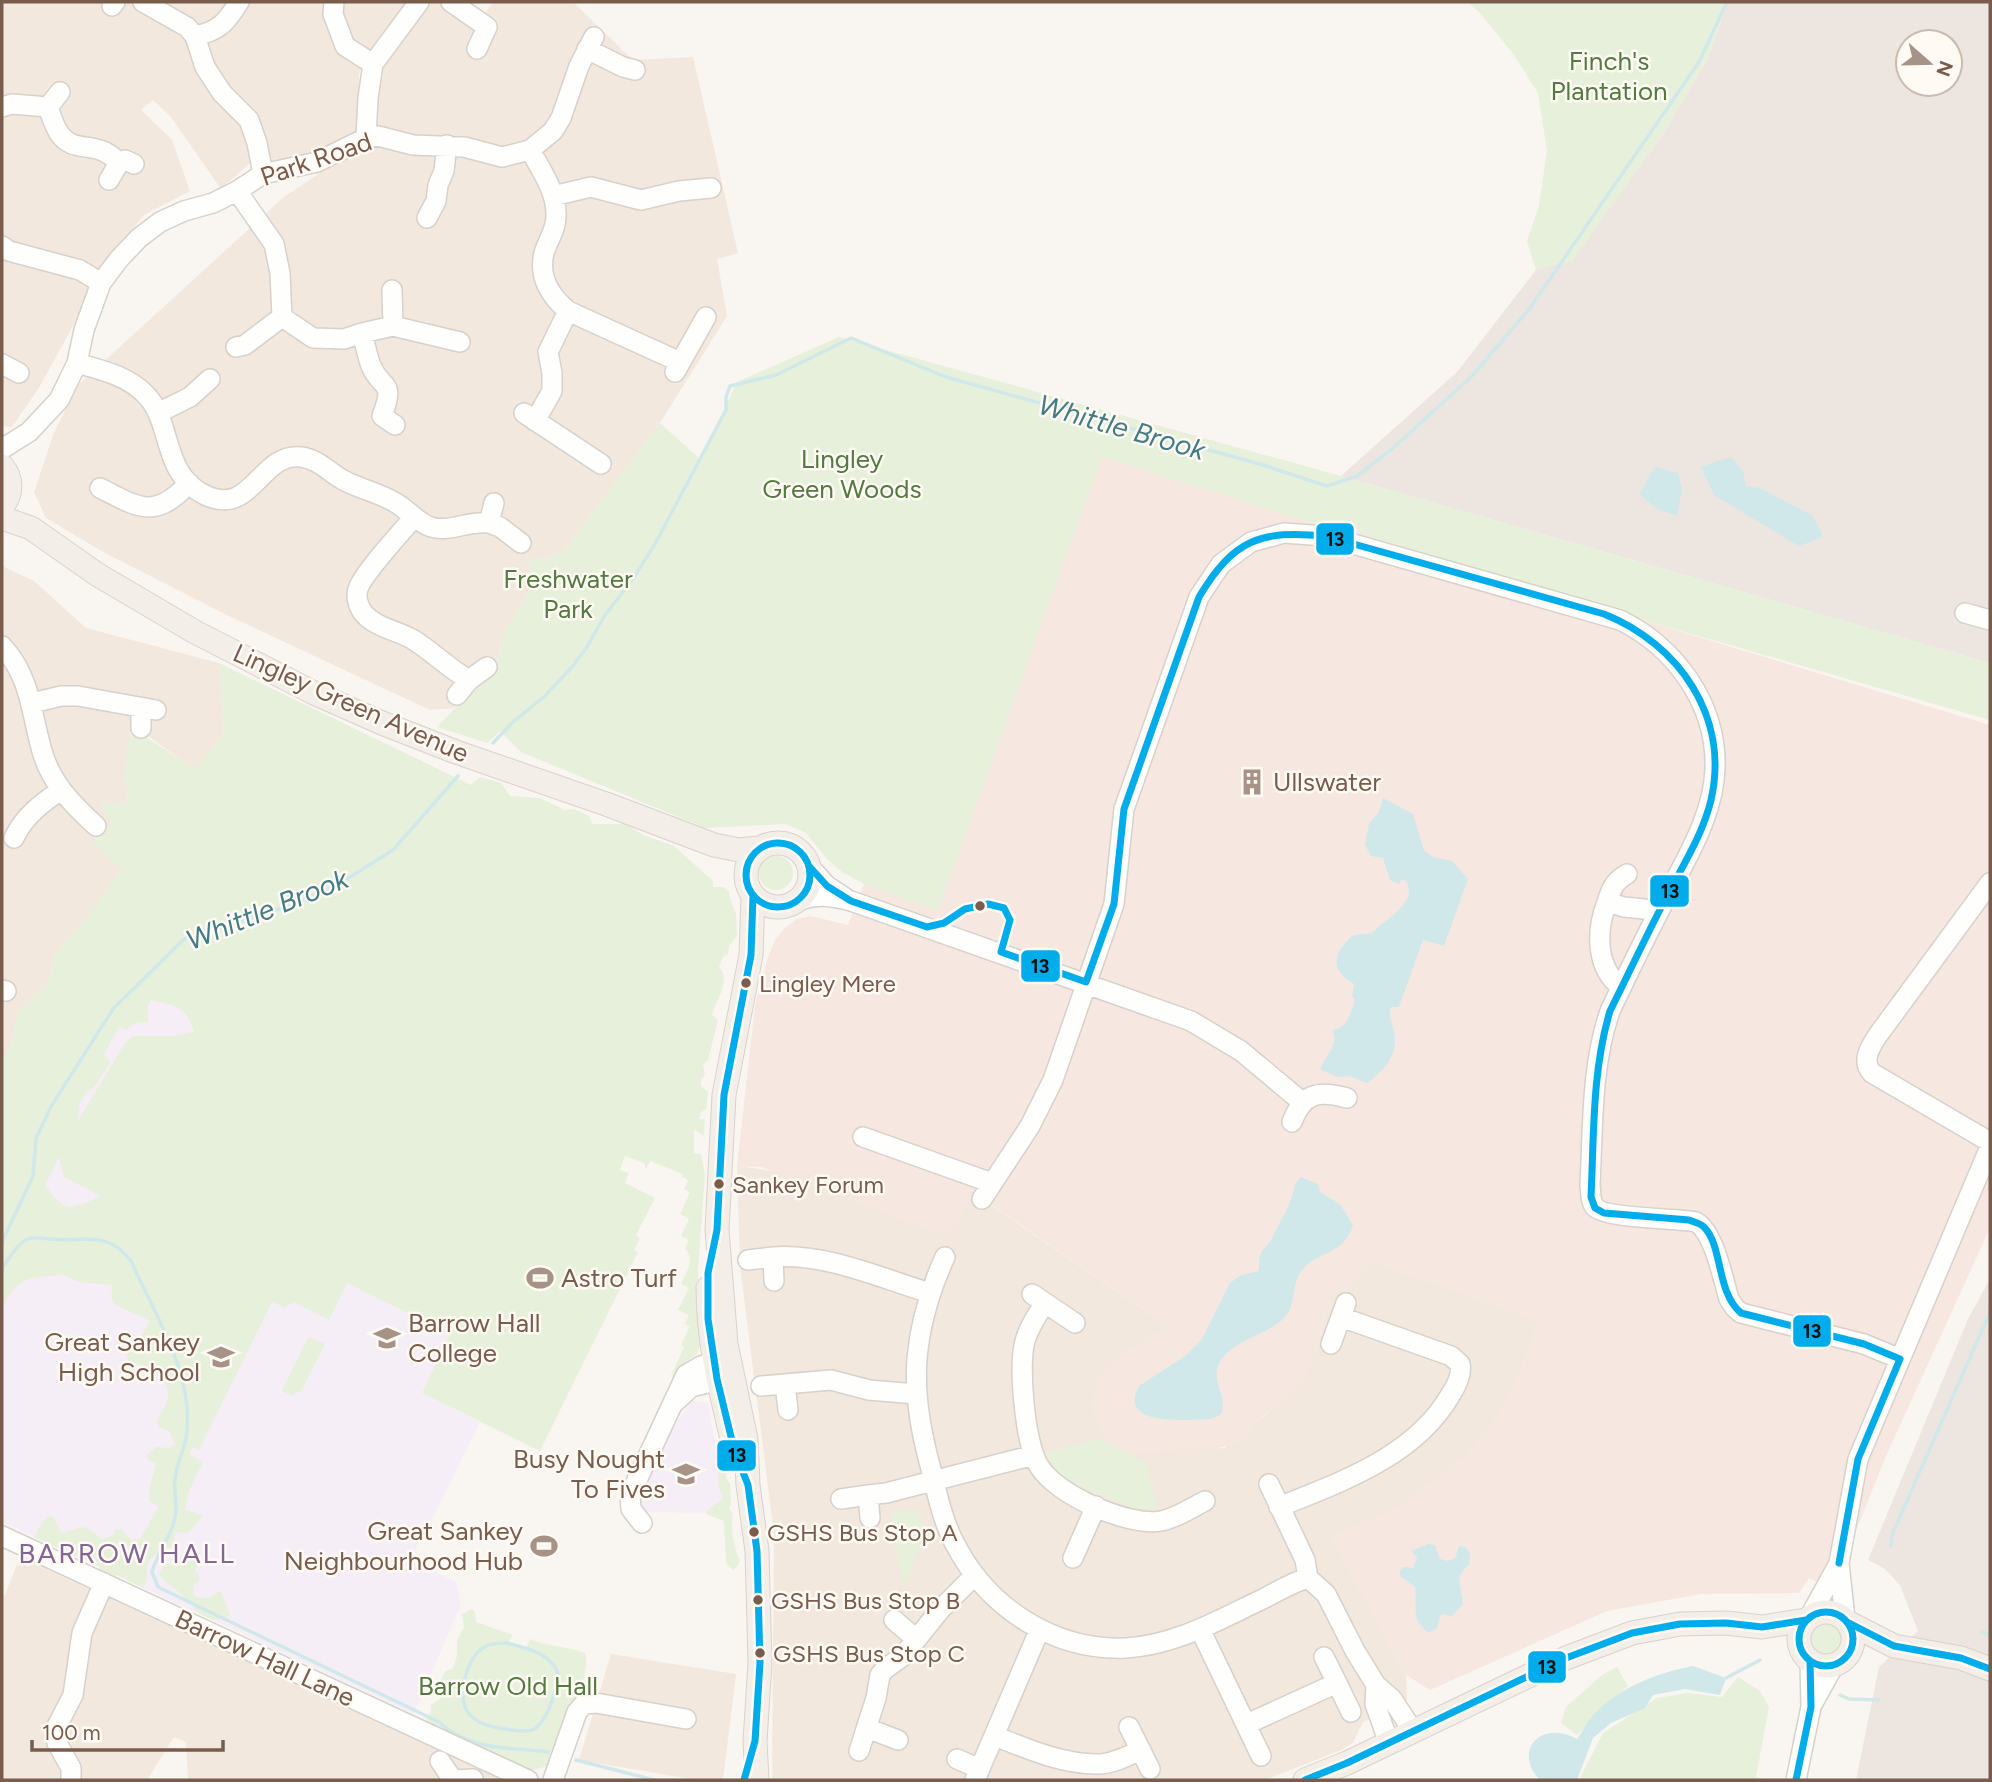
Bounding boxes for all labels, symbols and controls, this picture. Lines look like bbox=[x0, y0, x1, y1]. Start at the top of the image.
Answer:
north arrow bbox=[1894, 28, 1964, 98]
park label: Finch's Plantation bbox=[1550, 45, 1668, 107]
text: N bbox=[1931, 58, 1958, 79]
street label: Park Road bbox=[256, 125, 376, 193]
water label: Whittle Brook bbox=[1035, 387, 1211, 467]
park label: Lingley Green Woods bbox=[762, 443, 922, 505]
line badge: 13 bbox=[1315, 522, 1355, 556]
text: 13 bbox=[1326, 528, 1344, 551]
park label: Freshwater Park bbox=[503, 563, 633, 625]
street label: Lingley Green Avenue bbox=[228, 637, 474, 769]
place label: Ullswater bbox=[1273, 766, 1381, 798]
building icon: Ullswater bbox=[1237, 767, 1267, 797]
water label: Whittle Brook bbox=[181, 861, 354, 957]
line badge: 13 bbox=[1649, 874, 1690, 908]
text: 13 bbox=[1661, 880, 1679, 903]
unlabelled marker bbox=[973, 899, 987, 913]
line badge: 13 bbox=[1020, 949, 1061, 983]
text: 13 bbox=[1031, 955, 1049, 978]
place label: Lingley Mere bbox=[759, 969, 896, 998]
marker: Lingley Mere bbox=[739, 976, 753, 990]
place label: Sankey Forum bbox=[732, 1170, 884, 1199]
marker: Sankey Forum bbox=[712, 1177, 726, 1191]
place label: Astro Turf bbox=[561, 1262, 677, 1294]
sports icon: Astro Turf bbox=[525, 1263, 555, 1293]
place label: Barrow Hall College bbox=[408, 1307, 541, 1369]
line badge: 13 bbox=[1792, 1314, 1832, 1348]
text: 13 bbox=[1803, 1320, 1821, 1343]
school or university icon: Barrow Hall College bbox=[372, 1323, 402, 1353]
place label: Great Sankey High School bbox=[44, 1326, 200, 1388]
school or university icon: Great Sankey High School bbox=[206, 1342, 236, 1372]
line badge: 13 bbox=[716, 1439, 757, 1472]
place label: Busy Nought To Fives bbox=[513, 1443, 665, 1505]
text: 13 bbox=[728, 1444, 746, 1467]
school or university icon: Busy Nought To Fives bbox=[671, 1459, 701, 1489]
place label: Great Sankey Neighbourhood Hub bbox=[284, 1515, 523, 1577]
place label: GSHS Bus Stop A bbox=[767, 1518, 959, 1547]
marker: GSHS Bus Stop A bbox=[747, 1525, 761, 1539]
sports icon: Great Sankey Neighbourhood Hub bbox=[529, 1531, 559, 1561]
district label: BARROW HALL bbox=[18, 1536, 236, 1570]
place label: GSHS Bus Stop B bbox=[771, 1586, 960, 1615]
marker: GSHS Bus Stop B bbox=[751, 1593, 765, 1607]
street label: Barrow Hall Lane bbox=[170, 1602, 360, 1714]
place label: GSHS Bus Stop C bbox=[773, 1639, 965, 1668]
marker: GSHS Bus Stop C bbox=[753, 1646, 767, 1660]
line badge: 13 bbox=[1527, 1650, 1567, 1684]
text: 13 bbox=[1538, 1656, 1556, 1679]
park label: Barrow Old Hall bbox=[418, 1670, 598, 1702]
scale bar bbox=[32, 1708, 222, 1752]
text: 100 m bbox=[42, 1720, 101, 1745]

